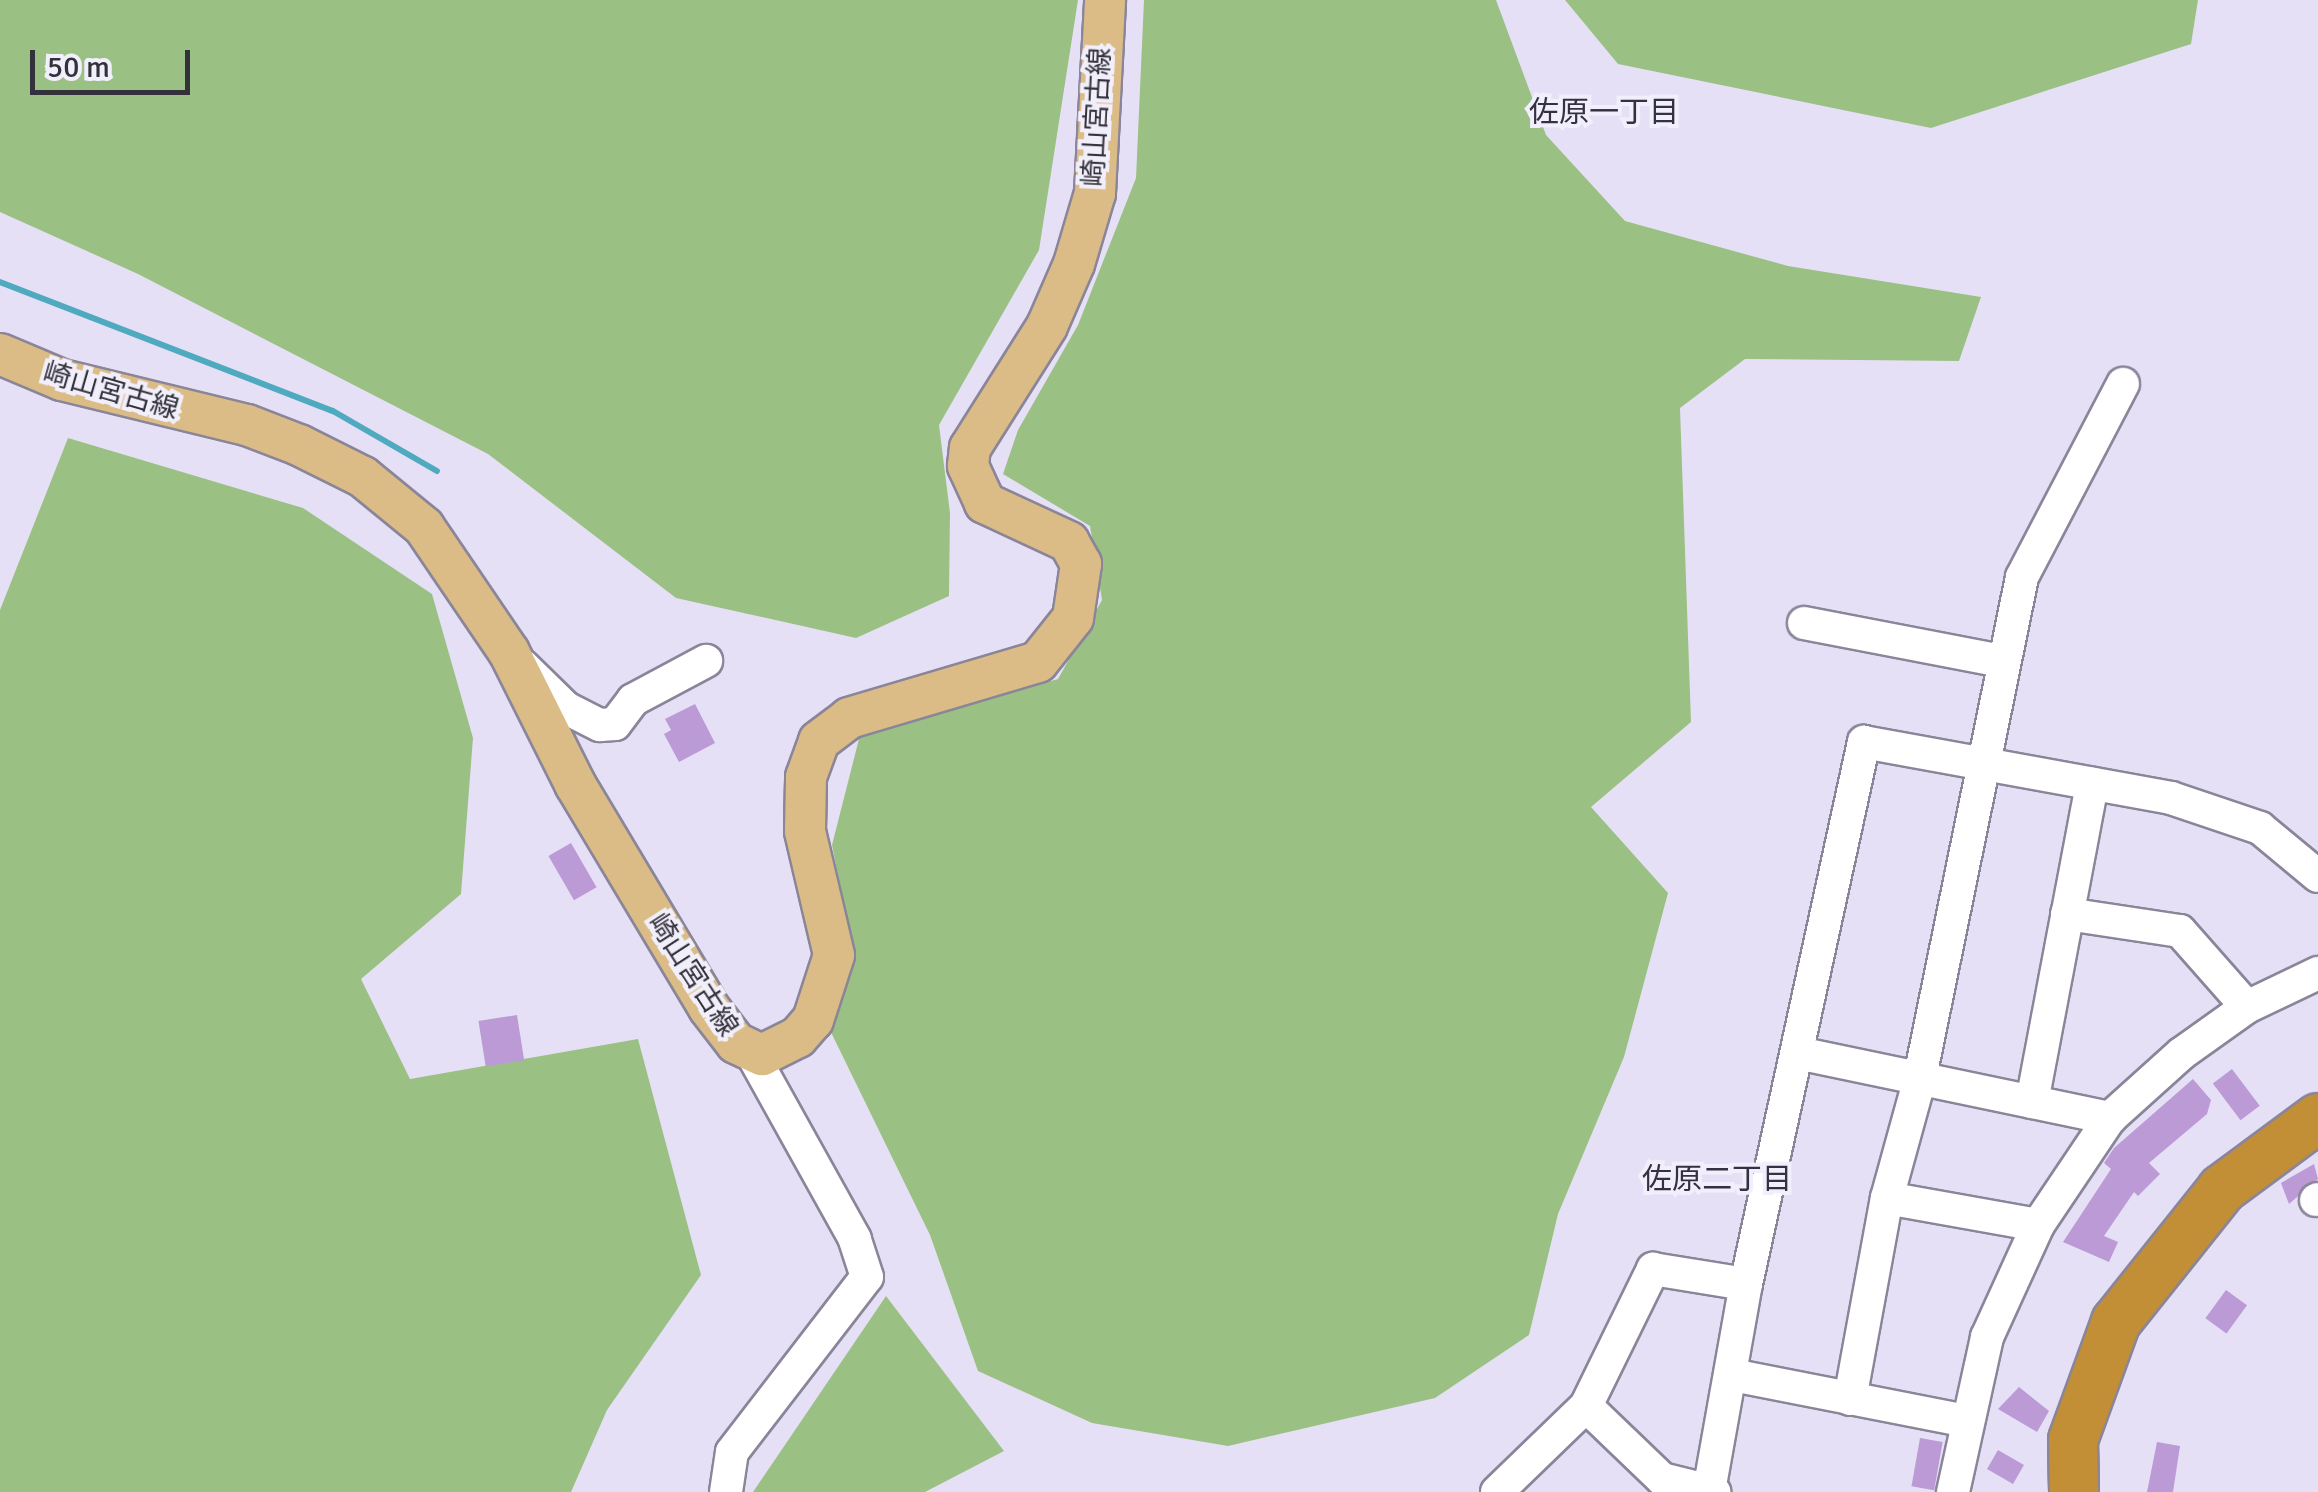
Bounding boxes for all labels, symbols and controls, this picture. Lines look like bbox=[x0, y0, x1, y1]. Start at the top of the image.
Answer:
scale bar bbox=[35, 30, 195, 92]
street label: 崎山宮古線 bbox=[1077, 46, 1117, 188]
text: 50 m bbox=[47, 49, 110, 86]
district label: 佐原一丁目 bbox=[1529, 95, 1679, 131]
street label: 崎山宮古線 bbox=[39, 356, 183, 426]
street label: 崎山宮古線 bbox=[641, 907, 745, 1043]
district label: 佐原二丁目 bbox=[1642, 1162, 1792, 1198]

